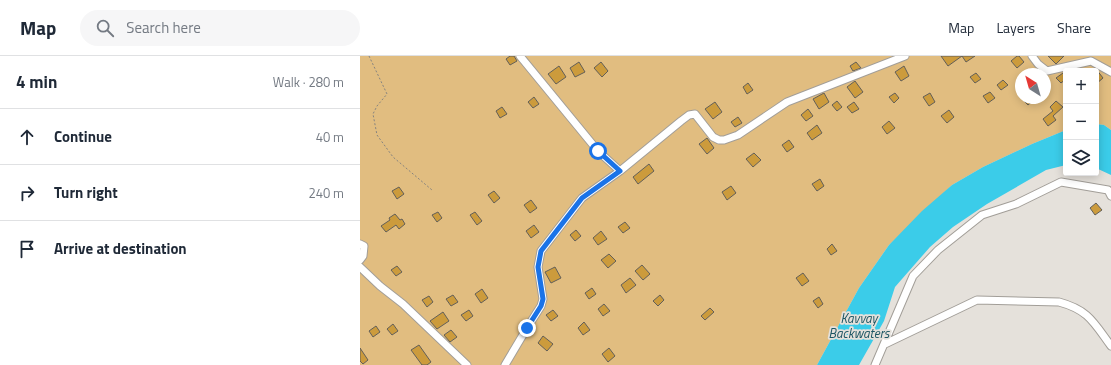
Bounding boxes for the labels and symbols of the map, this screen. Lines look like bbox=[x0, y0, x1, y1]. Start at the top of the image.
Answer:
north arrow bbox=[1015, 68, 1051, 104]
route start bbox=[589, 142, 607, 160]
water label: Kavvay Backwaters bbox=[829, 308, 891, 343]
route end bbox=[518, 319, 536, 337]

